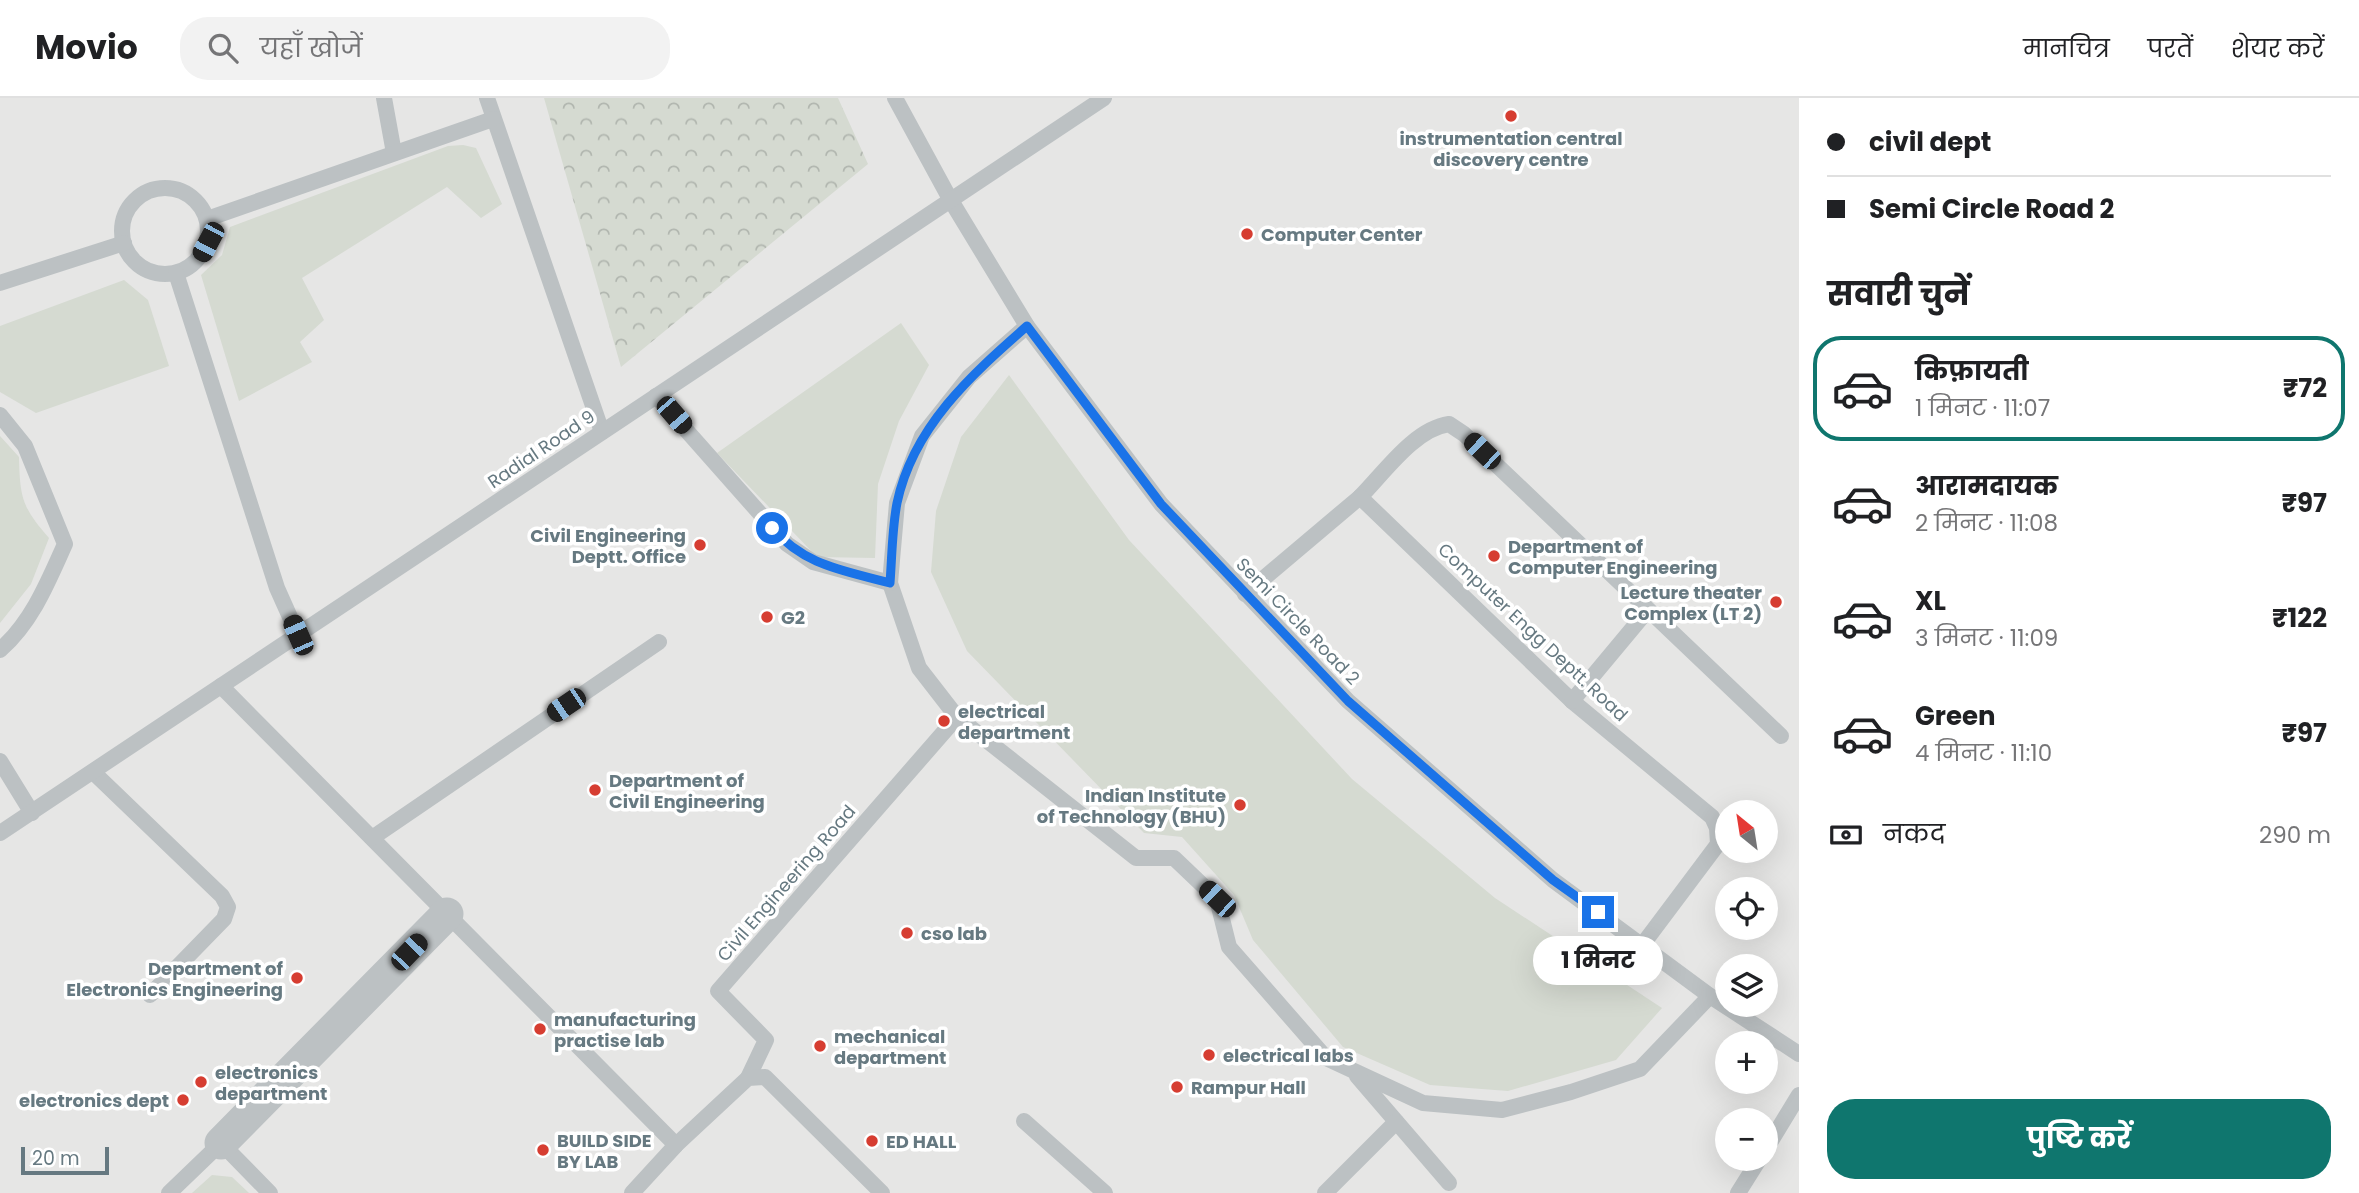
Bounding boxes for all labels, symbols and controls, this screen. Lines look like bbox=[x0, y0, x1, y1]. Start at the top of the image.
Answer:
search box bbox=[180, 17, 670, 80]
text: Movio bbox=[35, 24, 138, 71]
icon: search bbox=[204, 29, 242, 67]
text: यहाँ खोजें bbox=[260, 30, 362, 66]
text: मानचित्र bbox=[2023, 32, 2110, 65]
text: परतें bbox=[2148, 32, 2193, 65]
text: शेयर करें bbox=[2231, 32, 2324, 65]
marker: instrumentation central discovery centre bbox=[1503, 108, 1519, 124]
text: civil dept bbox=[1869, 124, 1991, 160]
place label: instrumentation central discovery centre bbox=[1399, 126, 1623, 172]
text: Semi Circle Road 2 bbox=[1869, 191, 2114, 227]
car bbox=[189, 219, 228, 265]
place label: Computer Center bbox=[1261, 222, 1423, 247]
marker: Computer Center bbox=[1239, 226, 1255, 242]
text: सवारी चुनें bbox=[1827, 271, 1969, 316]
text: किफ़ायती bbox=[1915, 353, 2029, 389]
icon: car bbox=[1831, 357, 1894, 420]
text: ₹72 bbox=[2283, 370, 2327, 406]
car bbox=[653, 392, 696, 438]
text: 1 मिनट · 11:07 bbox=[1915, 392, 2050, 424]
street label: Radial Road 9 bbox=[483, 404, 599, 494]
car bbox=[1460, 429, 1505, 473]
text: आरामदायक bbox=[1915, 468, 2058, 504]
icon: car bbox=[1831, 472, 1894, 535]
text: ₹97 bbox=[2282, 485, 2327, 521]
text: 2 मिनट · 11:08 bbox=[1915, 507, 2058, 539]
route start bbox=[756, 512, 788, 544]
place label: Civil Engineering Deptt. Office bbox=[530, 523, 686, 569]
place label: Department of Computer Engineering bbox=[1508, 534, 1718, 580]
marker: Civil Engineering Deptt. Office bbox=[692, 537, 708, 553]
street label: Computer Engg Deptt. Road bbox=[1433, 537, 1633, 727]
marker: Department of Computer Engineering bbox=[1486, 548, 1502, 564]
street label: Semi Circle Road 2 bbox=[1231, 552, 1365, 690]
place label: Lecture theater Complex (LT 2) bbox=[1621, 580, 1762, 626]
text: XL bbox=[1915, 583, 1946, 619]
icon: car bbox=[1831, 587, 1894, 650]
marker: Lecture theater Complex (LT 2) bbox=[1768, 594, 1784, 610]
text: ₹122 bbox=[2272, 600, 2327, 636]
place label: G2 bbox=[781, 605, 805, 630]
marker: G2 bbox=[759, 609, 775, 625]
car bbox=[280, 612, 317, 658]
text: 3 मिनट · 11:09 bbox=[1915, 622, 2058, 654]
car bbox=[543, 685, 590, 725]
text: Green bbox=[1915, 698, 1996, 734]
place label: electrical department bbox=[958, 699, 1070, 745]
icon: car bbox=[1831, 702, 1894, 765]
marker: electrical department bbox=[936, 713, 952, 729]
text: ₹97 bbox=[2282, 715, 2327, 751]
text: 4 मिनट · 11:10 bbox=[1915, 737, 2052, 769]
place label: Department of Civil Engineering bbox=[609, 768, 765, 814]
marker: Department of Civil Engineering bbox=[587, 782, 603, 798]
place label: Indian Institute of Technology (BHU) bbox=[1037, 783, 1226, 829]
marker: Indian Institute of Technology (BHU) bbox=[1232, 797, 1248, 813]
street label: Civil Engineering Road bbox=[711, 799, 861, 967]
north arrow bbox=[1715, 800, 1778, 863]
map controls bbox=[1715, 800, 1778, 1171]
icon: cash bbox=[1827, 816, 1865, 854]
text: नकद bbox=[1883, 816, 1945, 852]
text: 290 m bbox=[2259, 819, 2331, 851]
car bbox=[1195, 877, 1240, 921]
button: locate bbox=[1715, 877, 1778, 940]
route end bbox=[1582, 896, 1614, 928]
place label: cso lab bbox=[921, 921, 987, 946]
marker: cso lab bbox=[899, 925, 915, 941]
car bbox=[387, 930, 432, 974]
callout: 1 मिनट bbox=[1533, 936, 1663, 986]
text: 1 मिनट bbox=[1561, 944, 1635, 976]
button: layers bbox=[1715, 954, 1778, 1017]
place label: Department of Electronics Engineering bbox=[66, 956, 284, 1002]
marker: Department of Electronics Engineering bbox=[289, 970, 305, 986]
place label: manufacturing practise lab bbox=[554, 1007, 696, 1053]
marker: manufacturing practise lab bbox=[532, 1021, 548, 1037]
place label: mechanical department bbox=[834, 1024, 946, 1070]
button: + bbox=[1715, 1031, 1778, 1094]
marker: mechanical department bbox=[812, 1038, 828, 1054]
place label: electrical labs bbox=[1223, 1043, 1354, 1068]
marker: electrical labs bbox=[1201, 1047, 1217, 1063]
place label: electronics department bbox=[215, 1060, 327, 1106]
marker: electronics department bbox=[193, 1074, 209, 1090]
place label: Rampur Hall bbox=[1191, 1075, 1306, 1100]
marker: Rampur Hall bbox=[1169, 1079, 1185, 1095]
place label: electronics dept bbox=[19, 1088, 169, 1113]
marker: electronics dept bbox=[175, 1092, 191, 1108]
button: पुष्टि करें bbox=[1827, 1099, 2331, 1179]
button: − bbox=[1715, 1108, 1778, 1171]
place label: BUILD SIDE BY LAB bbox=[557, 1128, 652, 1174]
place label: ED HALL bbox=[886, 1129, 957, 1154]
marker: ED HALL bbox=[864, 1133, 880, 1149]
marker: BUILD SIDE BY LAB bbox=[535, 1142, 551, 1158]
scale bar bbox=[21, 1144, 108, 1176]
text: 20 m bbox=[32, 1145, 80, 1172]

